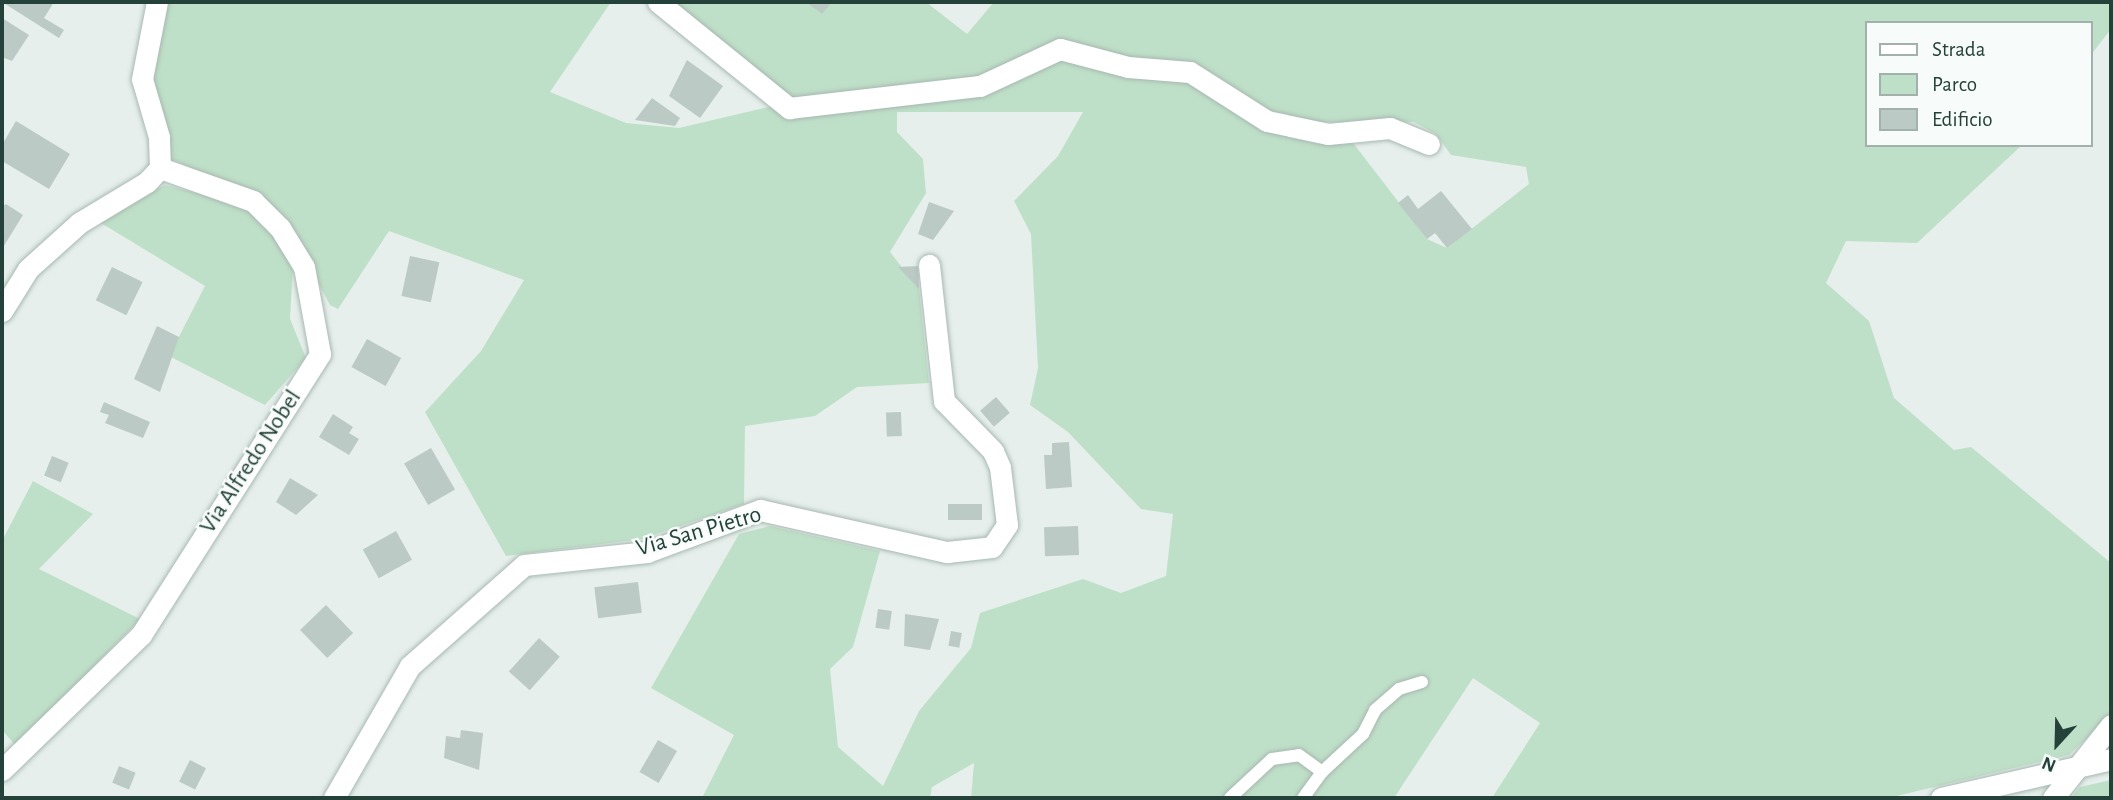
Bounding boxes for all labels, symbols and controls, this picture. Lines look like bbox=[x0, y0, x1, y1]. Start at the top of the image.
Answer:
legend bbox=[1864, 21, 2092, 147]
text: Strada bbox=[1932, 39, 1985, 60]
text: Parco bbox=[1932, 74, 1977, 95]
text: Edificio bbox=[1932, 109, 1993, 130]
street label: Via Alfredo Nobel bbox=[194, 385, 308, 539]
street label: Via San Pietro bbox=[633, 500, 765, 564]
north arrow bbox=[2022, 709, 2092, 779]
text: N bbox=[2039, 753, 2059, 775]

